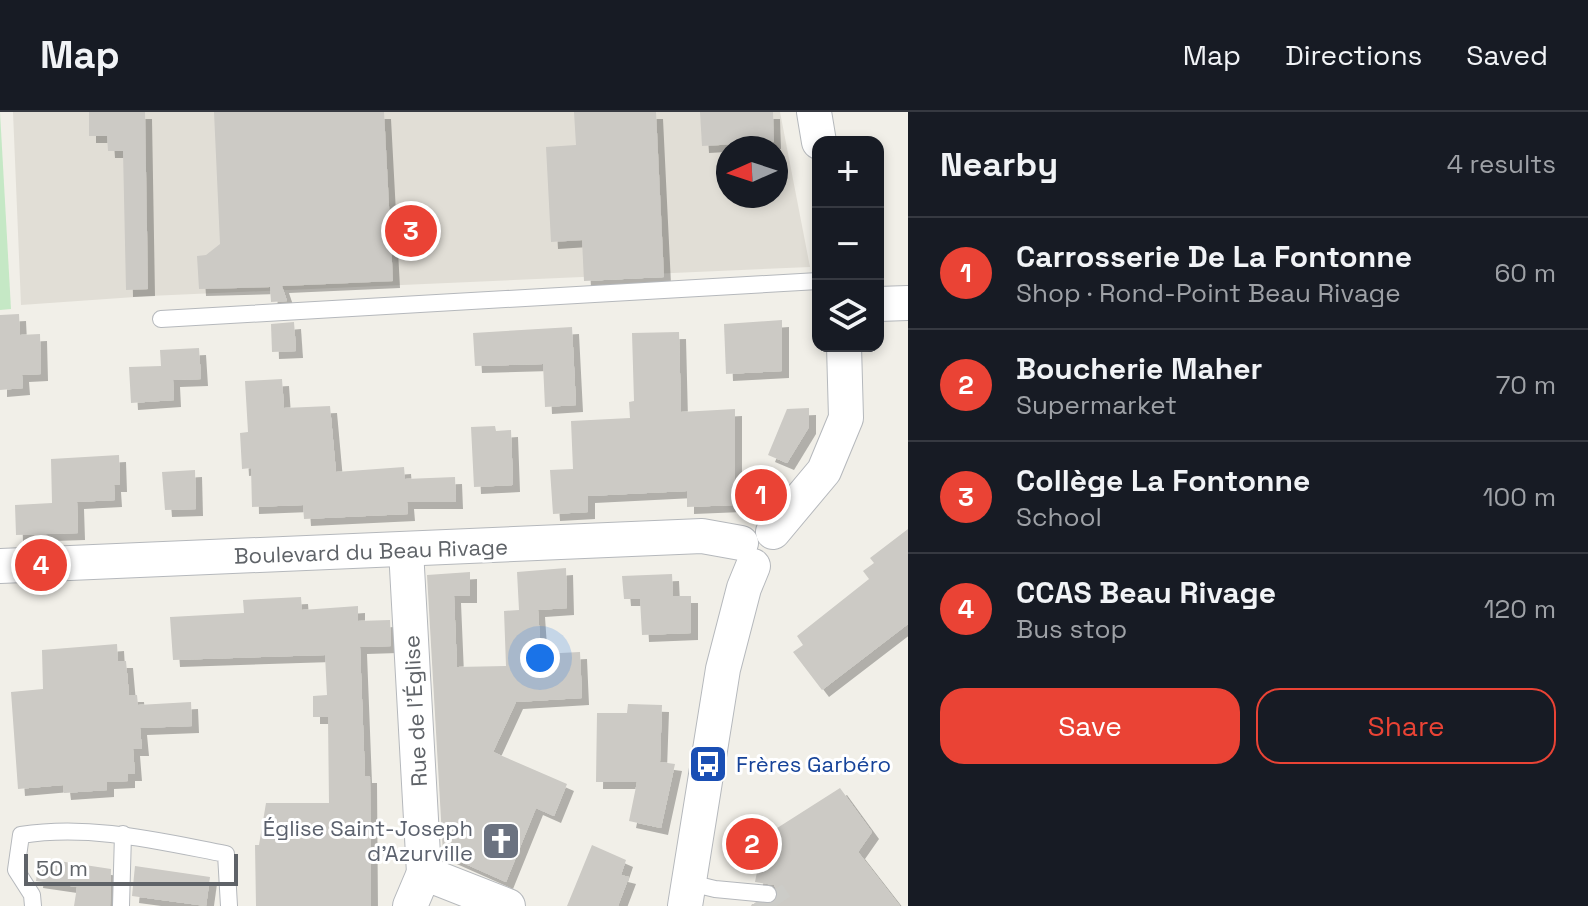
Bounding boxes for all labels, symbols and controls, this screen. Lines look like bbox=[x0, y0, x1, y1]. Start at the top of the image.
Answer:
text: Map bbox=[40, 31, 120, 79]
text: Map bbox=[1183, 37, 1241, 73]
text: Directions bbox=[1285, 37, 1422, 73]
text: Saved bbox=[1466, 37, 1548, 73]
north arrow bbox=[716, 136, 788, 208]
map controls bbox=[812, 136, 884, 352]
button: + bbox=[812, 136, 884, 208]
text: Nearby bbox=[940, 143, 1058, 186]
text: 4 results bbox=[1447, 147, 1556, 181]
pin: 3 bbox=[385, 201, 437, 261]
button: − bbox=[812, 208, 884, 280]
text: Carrosserie De La Fontonne bbox=[1016, 237, 1412, 276]
text: 1 bbox=[960, 256, 972, 290]
text: 60 m bbox=[1494, 256, 1556, 290]
text: Shop · Rond-Point Beau Rivage bbox=[1016, 276, 1401, 310]
button: layers bbox=[812, 280, 884, 352]
text: Boucherie Maher bbox=[1016, 349, 1262, 388]
text: 2 bbox=[958, 368, 974, 402]
text: 70 m bbox=[1496, 368, 1556, 402]
text: Supermarket bbox=[1016, 388, 1177, 422]
text: Collège La Fontonne bbox=[1016, 461, 1310, 500]
pin: 1 bbox=[735, 465, 787, 525]
text: 3 bbox=[958, 480, 974, 514]
text: 100 m bbox=[1483, 480, 1556, 514]
text: School bbox=[1016, 500, 1102, 534]
street label: Boulevard du Beau Rivage bbox=[234, 532, 508, 570]
pin: 4 bbox=[15, 535, 67, 595]
text: CCAS Beau Rivage bbox=[1016, 573, 1276, 612]
text: 4 bbox=[958, 592, 974, 626]
text: 120 m bbox=[1484, 592, 1556, 626]
text: Bus stop bbox=[1016, 612, 1127, 646]
street label: Rue de l'Église bbox=[397, 635, 433, 787]
your location bbox=[520, 638, 560, 678]
button: Save bbox=[940, 688, 1240, 764]
button: Share bbox=[1256, 688, 1556, 764]
bus stop icon: Frères Garbéro bbox=[687, 743, 729, 785]
place label: Frères Garbéro bbox=[736, 750, 891, 778]
place label: Église Saint-Joseph d'Azurville bbox=[263, 814, 473, 867]
pin: 2 bbox=[726, 814, 778, 874]
church icon: Église Saint-Joseph d'Azurville bbox=[480, 820, 522, 862]
scale bar bbox=[24, 850, 238, 886]
text: 50 m bbox=[36, 854, 88, 882]

